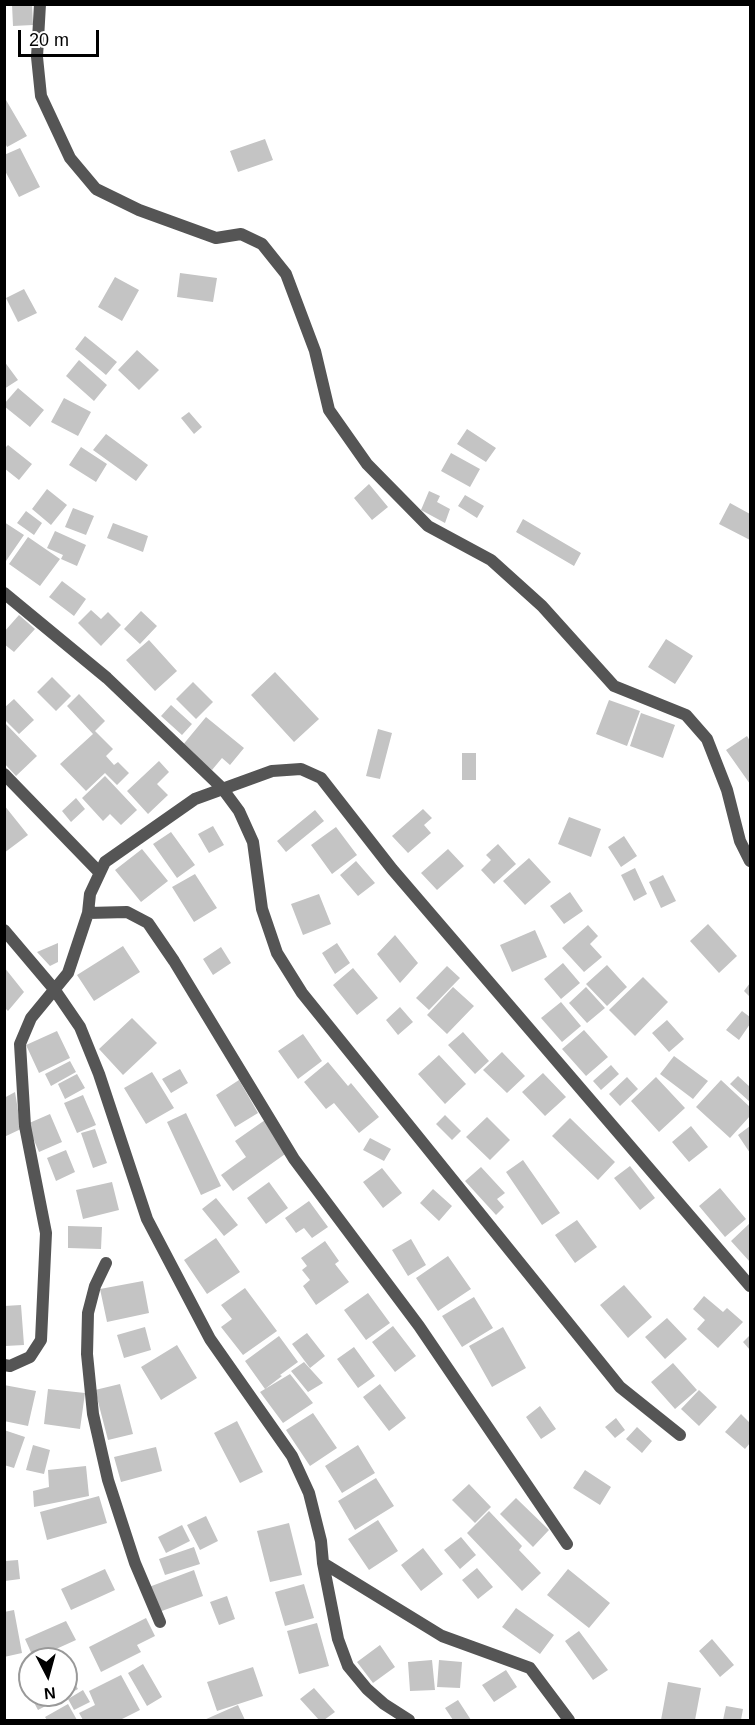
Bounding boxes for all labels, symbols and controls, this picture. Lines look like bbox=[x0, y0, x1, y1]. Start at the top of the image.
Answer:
scale bar bbox=[21, 18, 102, 56]
text: 20 m bbox=[29, 30, 69, 50]
north arrow bbox=[18, 1647, 78, 1707]
text: N bbox=[43, 1684, 56, 1702]

